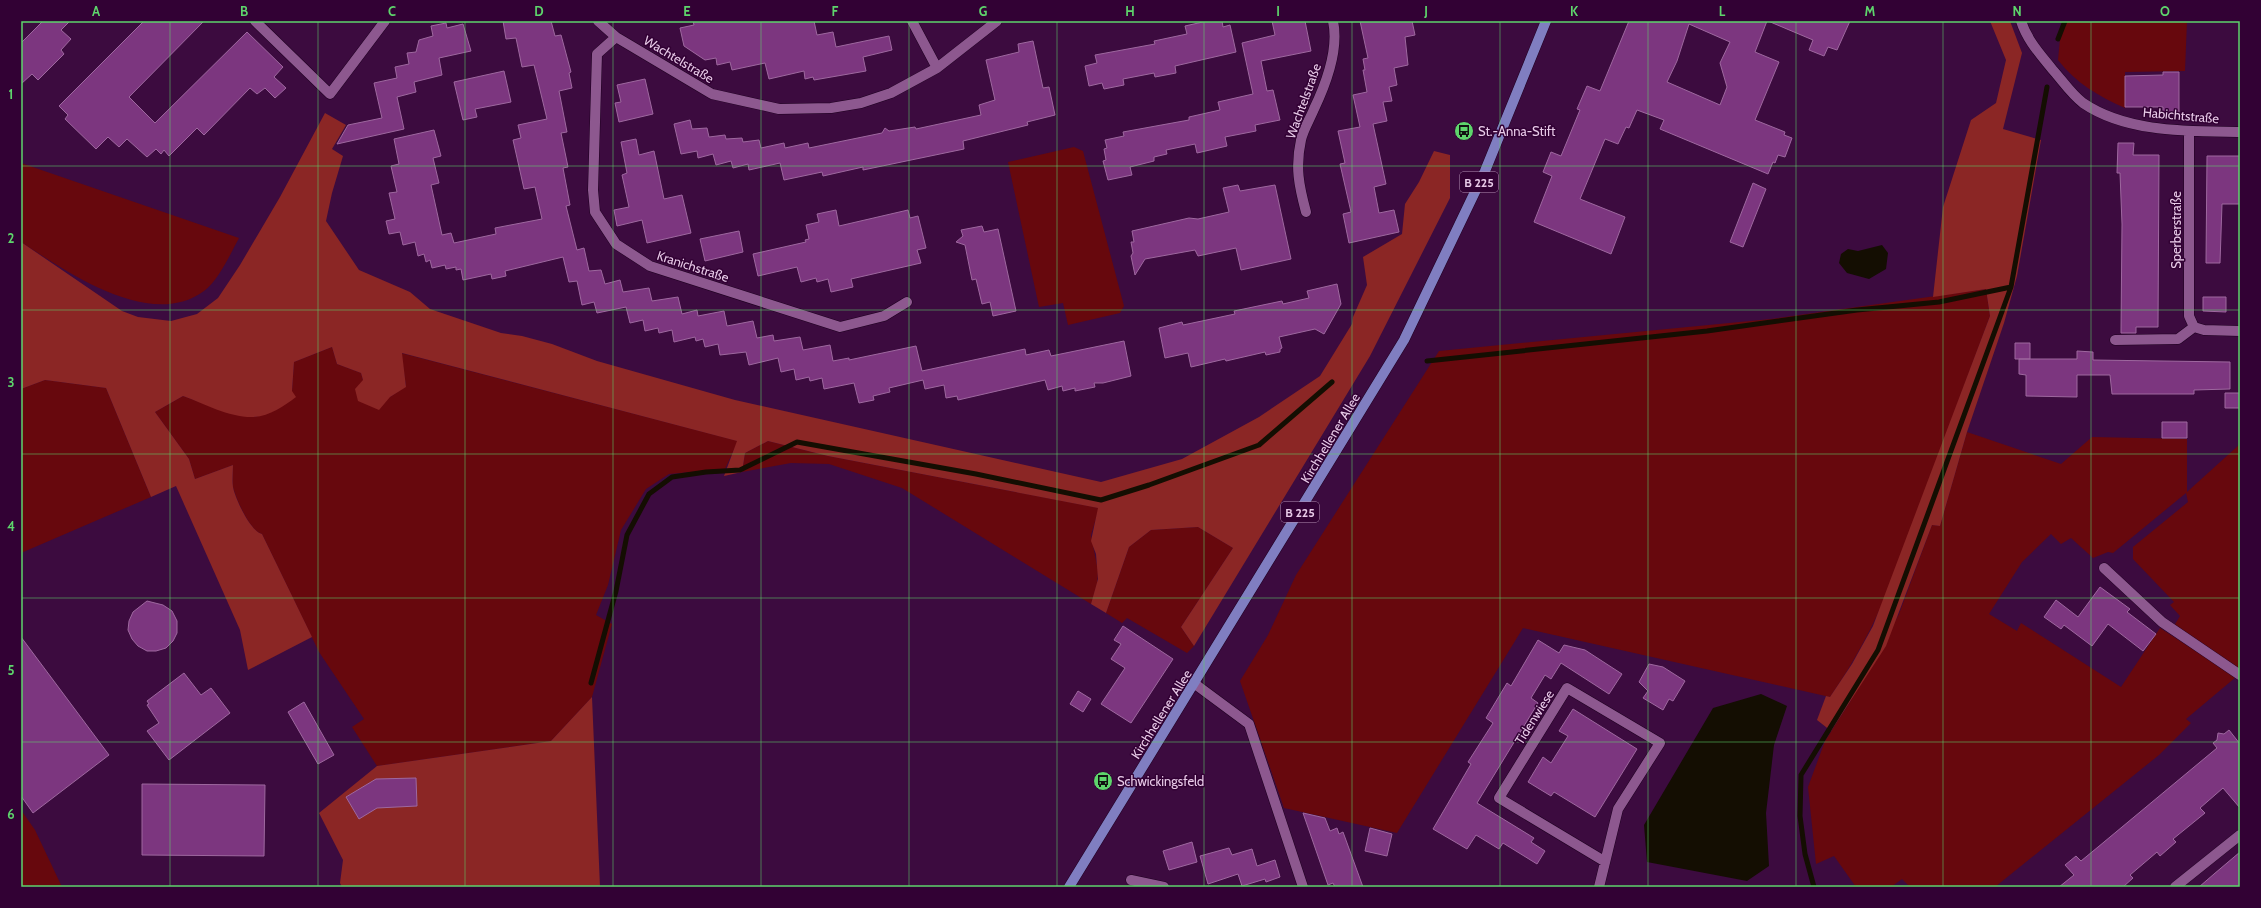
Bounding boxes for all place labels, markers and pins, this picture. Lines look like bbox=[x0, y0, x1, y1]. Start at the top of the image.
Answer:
bus stop icon: St.-Anna-Stift bbox=[1453, 120, 1475, 142]
place label: St.-Anna-Stift bbox=[1478, 123, 1556, 139]
bus stop icon: Schwickingsfeld bbox=[1092, 770, 1114, 792]
place label: Schwickingsfeld bbox=[1117, 773, 1204, 789]

